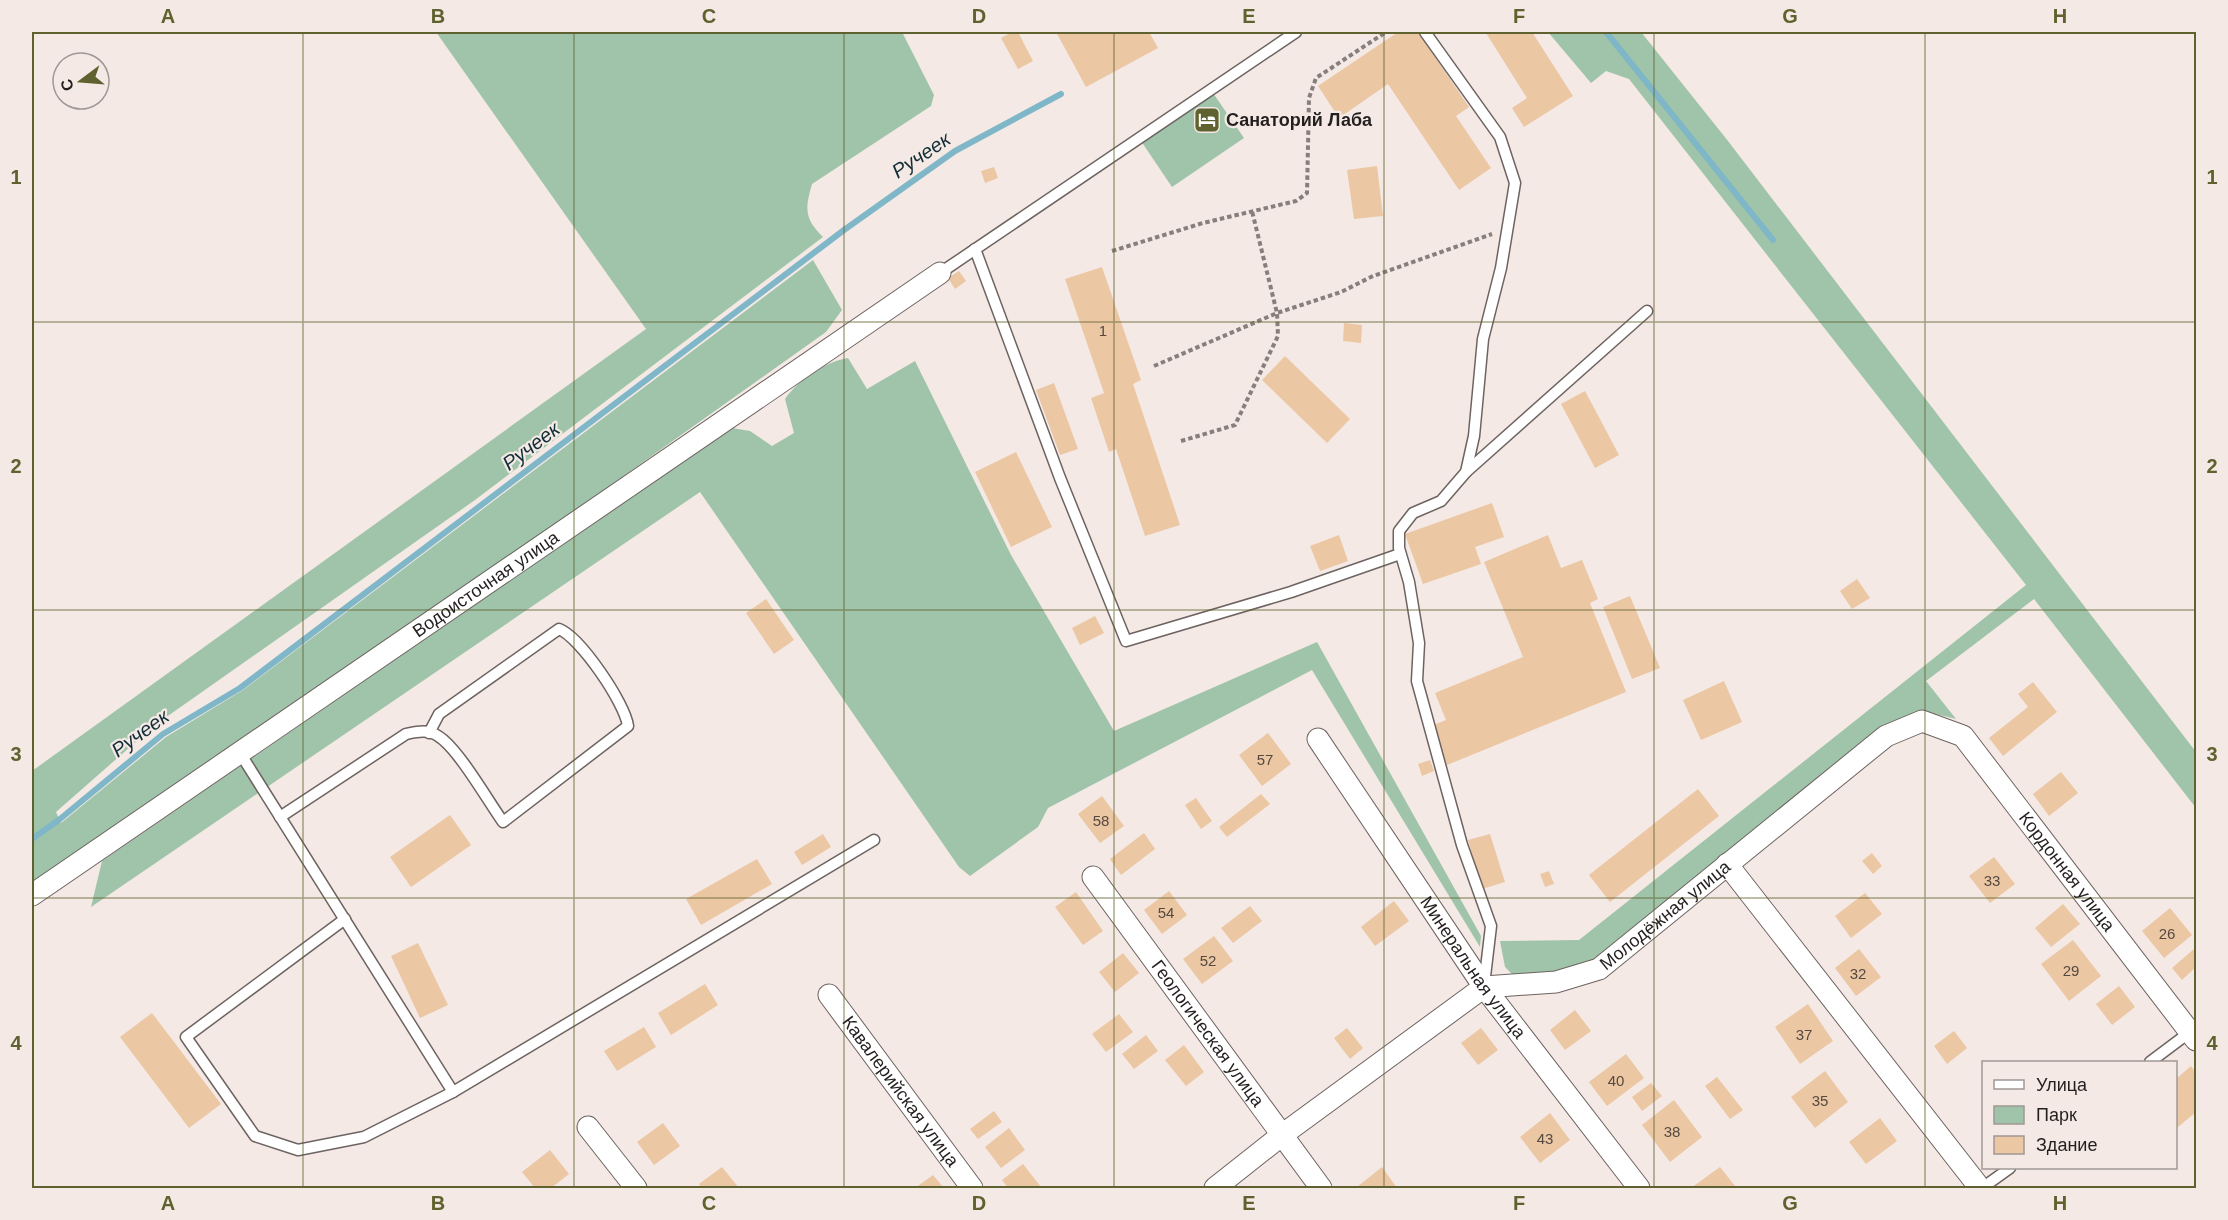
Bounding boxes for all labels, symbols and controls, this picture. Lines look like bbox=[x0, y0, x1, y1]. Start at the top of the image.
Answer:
text: A bbox=[161, 5, 175, 27]
text: B bbox=[431, 5, 445, 27]
text: C bbox=[702, 5, 716, 27]
text: D bbox=[972, 5, 986, 27]
text: E bbox=[1242, 5, 1256, 27]
text: F bbox=[1513, 5, 1525, 27]
text: G bbox=[1782, 5, 1798, 27]
text: H bbox=[2053, 5, 2067, 27]
north arrow bbox=[51, 51, 111, 111]
text: С bbox=[57, 77, 77, 93]
hotel icon: Санаторий Лаба bbox=[1192, 105, 1222, 135]
place label: Санаторий Лаба bbox=[1226, 110, 1373, 130]
water label: Ручеек bbox=[888, 127, 956, 182]
text: 1 bbox=[10, 166, 22, 188]
text: 1 bbox=[2206, 166, 2218, 188]
house number: 1 bbox=[1099, 322, 1107, 339]
water label: Ручеек bbox=[498, 417, 565, 474]
text: 2 bbox=[10, 455, 22, 477]
text: 2 bbox=[2206, 455, 2218, 477]
street label: Водоисточная улица bbox=[409, 527, 563, 641]
water label: Ручеек bbox=[107, 704, 174, 761]
text: 3 bbox=[10, 743, 22, 765]
text: 3 bbox=[2206, 743, 2218, 765]
house number: 57 bbox=[1257, 751, 1273, 768]
street label: Кордонная улица bbox=[2015, 808, 2119, 936]
house number: 58 bbox=[1093, 812, 1109, 829]
street label: Молодёжная улица bbox=[1596, 856, 1735, 974]
house number: 33 bbox=[1984, 872, 2000, 889]
street label: Минеральная улица bbox=[1416, 892, 1530, 1043]
house number: 54 bbox=[1158, 904, 1174, 921]
house number: 26 bbox=[2159, 925, 2175, 942]
house number: 52 bbox=[1200, 952, 1216, 969]
street label: Геологическая улица bbox=[1147, 956, 1269, 1111]
house number: 29 bbox=[2063, 962, 2079, 979]
house number: 32 bbox=[1850, 965, 1866, 982]
street label: Кавалерийская улица bbox=[838, 1012, 963, 1171]
house number: 37 bbox=[1796, 1026, 1812, 1043]
text: 4 bbox=[10, 1032, 22, 1054]
text: 4 bbox=[2206, 1032, 2218, 1054]
legend bbox=[1982, 1061, 2177, 1169]
house number: 40 bbox=[1608, 1072, 1624, 1089]
text: Улица bbox=[2036, 1075, 2088, 1095]
house number: 35 bbox=[1812, 1092, 1828, 1109]
text: Парк bbox=[2036, 1105, 2077, 1125]
house number: 38 bbox=[1664, 1123, 1680, 1140]
house number: 43 bbox=[1537, 1130, 1553, 1147]
text: Здание bbox=[2036, 1135, 2097, 1155]
text: A bbox=[161, 1192, 175, 1214]
text: B bbox=[431, 1192, 445, 1214]
text: C bbox=[702, 1192, 716, 1214]
text: D bbox=[972, 1192, 986, 1214]
text: E bbox=[1242, 1192, 1256, 1214]
text: F bbox=[1513, 1192, 1525, 1214]
text: G bbox=[1782, 1192, 1798, 1214]
text: H bbox=[2053, 1192, 2067, 1214]

